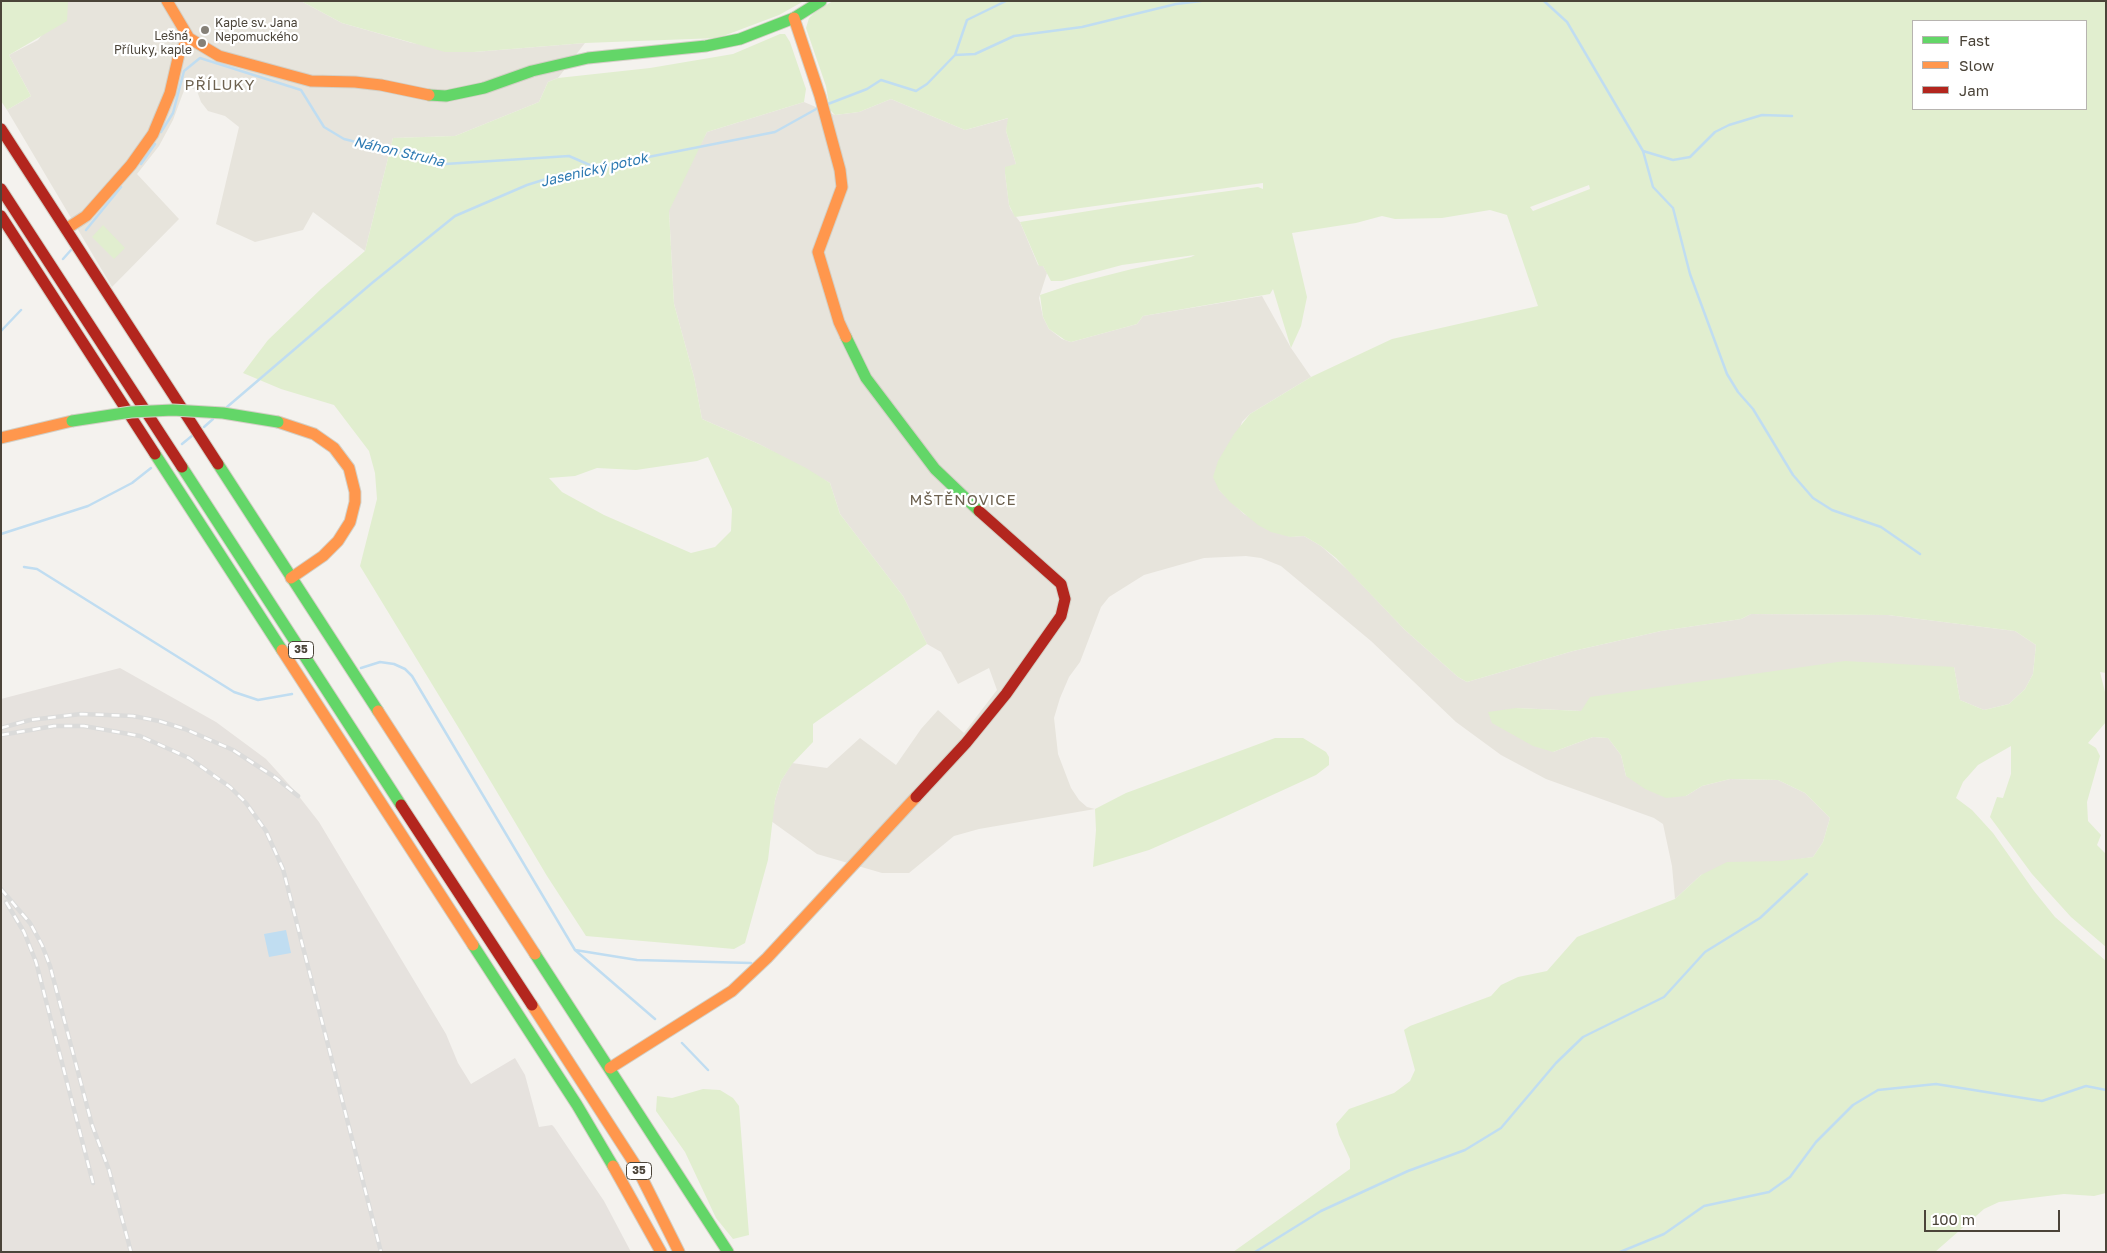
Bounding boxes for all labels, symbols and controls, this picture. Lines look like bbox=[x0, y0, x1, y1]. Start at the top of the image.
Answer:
place label: Kaple sv. Jana Nepomuckého bbox=[215, 16, 298, 44]
legend bbox=[1912, 20, 2087, 110]
marker: Kaple sv. Jana Nepomuckého bbox=[199, 24, 211, 36]
place label: Lešná, Příluky, kaple bbox=[114, 29, 192, 57]
text: Fast bbox=[1959, 31, 1990, 49]
marker: Lešná, Příluky, kaple bbox=[196, 37, 208, 49]
text: Slow bbox=[1959, 56, 1994, 74]
district label: PŘÍLUKY bbox=[184, 76, 256, 94]
text: Jam bbox=[1959, 81, 1989, 99]
water label: Náhon Struha bbox=[352, 133, 446, 171]
water label: Jasenický potok bbox=[539, 149, 649, 191]
district label: MŠTĚNOVICE bbox=[908, 491, 1018, 509]
road number: 35 bbox=[288, 642, 314, 658]
road number: 35 bbox=[626, 1162, 652, 1180]
scale bar bbox=[1927, 1200, 2063, 1232]
text: 100 m bbox=[1932, 1210, 1975, 1228]

